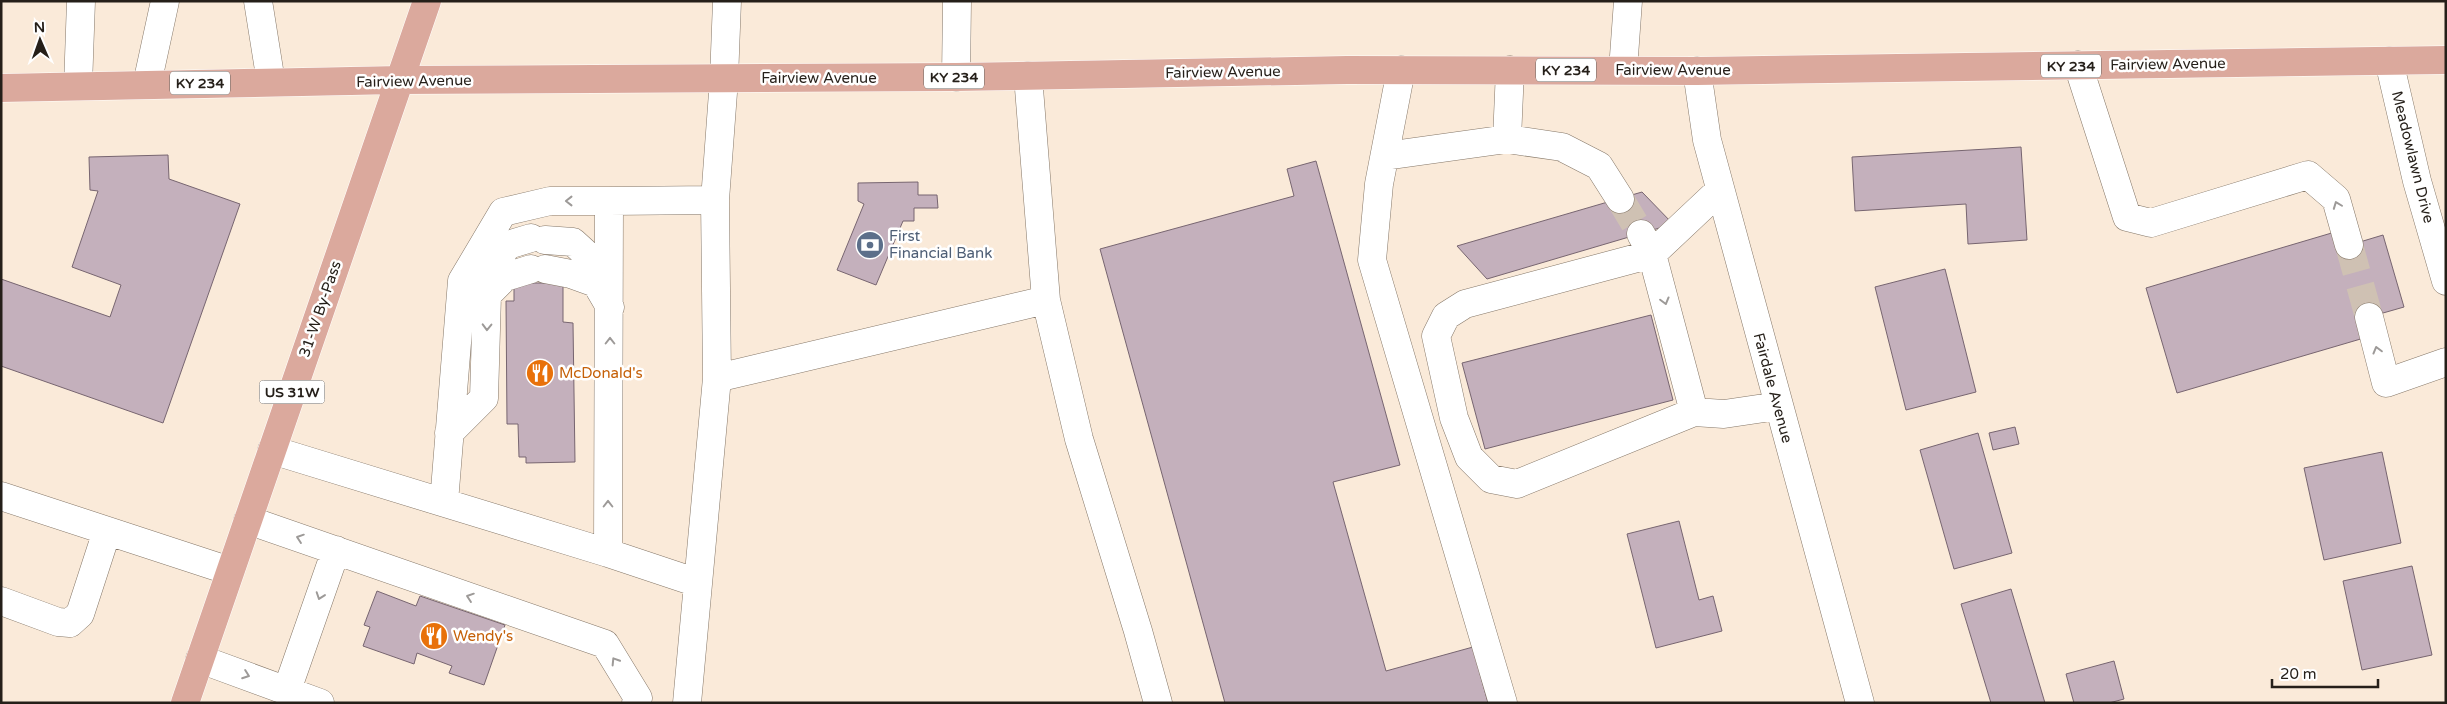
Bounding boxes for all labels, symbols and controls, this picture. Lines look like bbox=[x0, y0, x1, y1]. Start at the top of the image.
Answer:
north arrow bbox=[15, 15, 65, 65]
text: N bbox=[34, 19, 45, 36]
road number: KY 234 bbox=[2041, 54, 2101, 78]
street label: Fairview Avenue bbox=[2110, 54, 2226, 74]
road number: KY 234 bbox=[1536, 58, 1596, 82]
street label: Fairview Avenue bbox=[1615, 61, 1731, 79]
street label: Fairview Avenue bbox=[1165, 62, 1281, 82]
road number: KY 234 bbox=[924, 66, 984, 88]
street label: Fairview Avenue bbox=[761, 69, 877, 87]
street label: Fairview Avenue bbox=[356, 71, 472, 91]
road number: KY 234 bbox=[170, 72, 230, 95]
street label: Meadowlawn Drive bbox=[2388, 89, 2438, 225]
one-way arrow bbox=[564, 196, 572, 206]
one-way arrow bbox=[2333, 201, 2343, 210]
place label: First Financial Bank bbox=[889, 227, 992, 262]
bank icon: First Financial Bank bbox=[855, 230, 885, 260]
street label: 31-W By-Pass bbox=[295, 258, 345, 360]
one-way arrow bbox=[1659, 296, 1669, 304]
one-way arrow bbox=[481, 323, 492, 331]
street label: Fairdale Avenue bbox=[1750, 331, 1796, 445]
one-way arrow bbox=[605, 337, 615, 345]
one-way arrow bbox=[2373, 347, 2383, 355]
restaurant icon: McDonald's bbox=[525, 358, 555, 388]
place label: McDonald's bbox=[559, 364, 643, 382]
road number: US 31W bbox=[260, 381, 324, 404]
one-way arrow bbox=[603, 500, 614, 508]
one-way arrow bbox=[296, 534, 305, 544]
one-way arrow bbox=[316, 592, 326, 600]
one-way arrow bbox=[466, 593, 475, 603]
restaurant icon: Wendy's bbox=[419, 621, 449, 651]
place label: Wendy's bbox=[453, 627, 513, 645]
scale bar bbox=[2272, 656, 2378, 688]
one-way arrow bbox=[612, 657, 622, 666]
text: 20 m bbox=[2280, 665, 2317, 683]
one-way arrow bbox=[241, 669, 250, 679]

